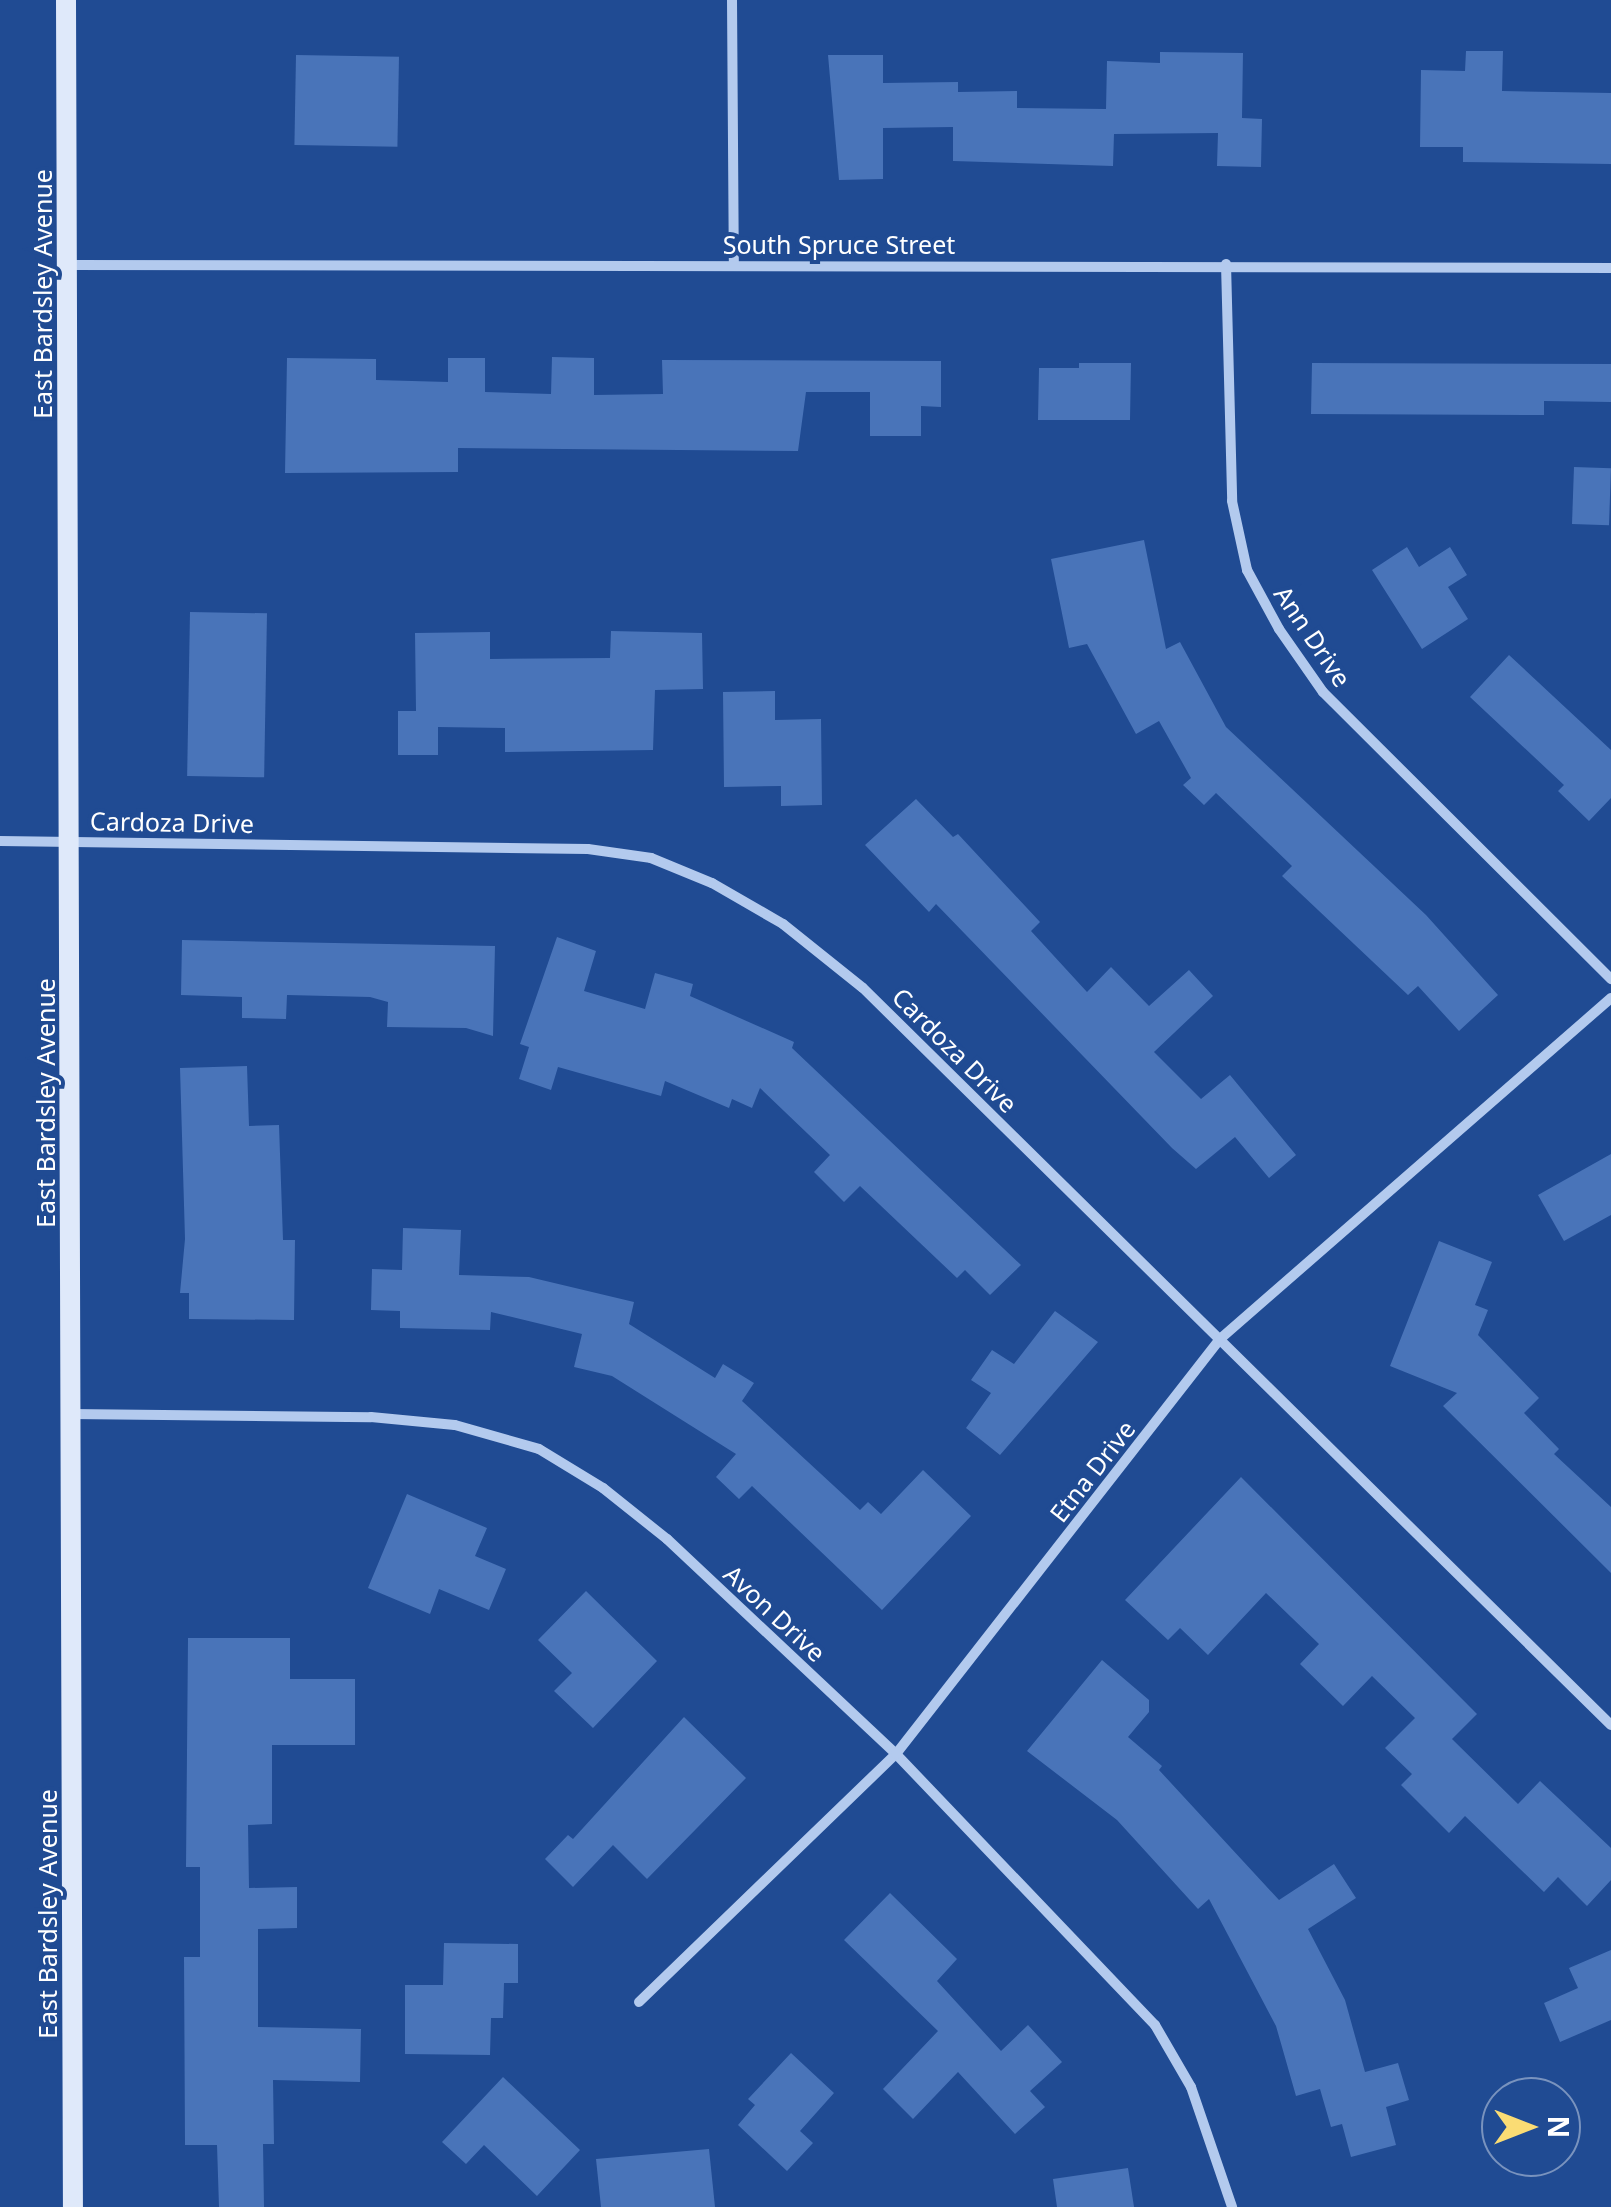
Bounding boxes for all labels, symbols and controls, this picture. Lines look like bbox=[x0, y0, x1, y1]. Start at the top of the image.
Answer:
street label: East Bardsley Avenue bbox=[27, 169, 57, 419]
street label: South Spruce Street bbox=[723, 229, 955, 259]
street label: Ann Drive bbox=[1268, 580, 1358, 692]
street label: Cardoza Drive bbox=[90, 806, 254, 838]
street label: East Bardsley Avenue bbox=[30, 978, 60, 1228]
street label: Cardoza Drive bbox=[886, 981, 1024, 1119]
street label: Etna Drive bbox=[1043, 1414, 1141, 1528]
street label: Avon Drive bbox=[718, 1559, 832, 1667]
street label: East Bardsley Avenue bbox=[32, 1789, 62, 2039]
north arrow bbox=[1481, 2077, 1581, 2177]
text: N bbox=[1540, 2116, 1578, 2138]

